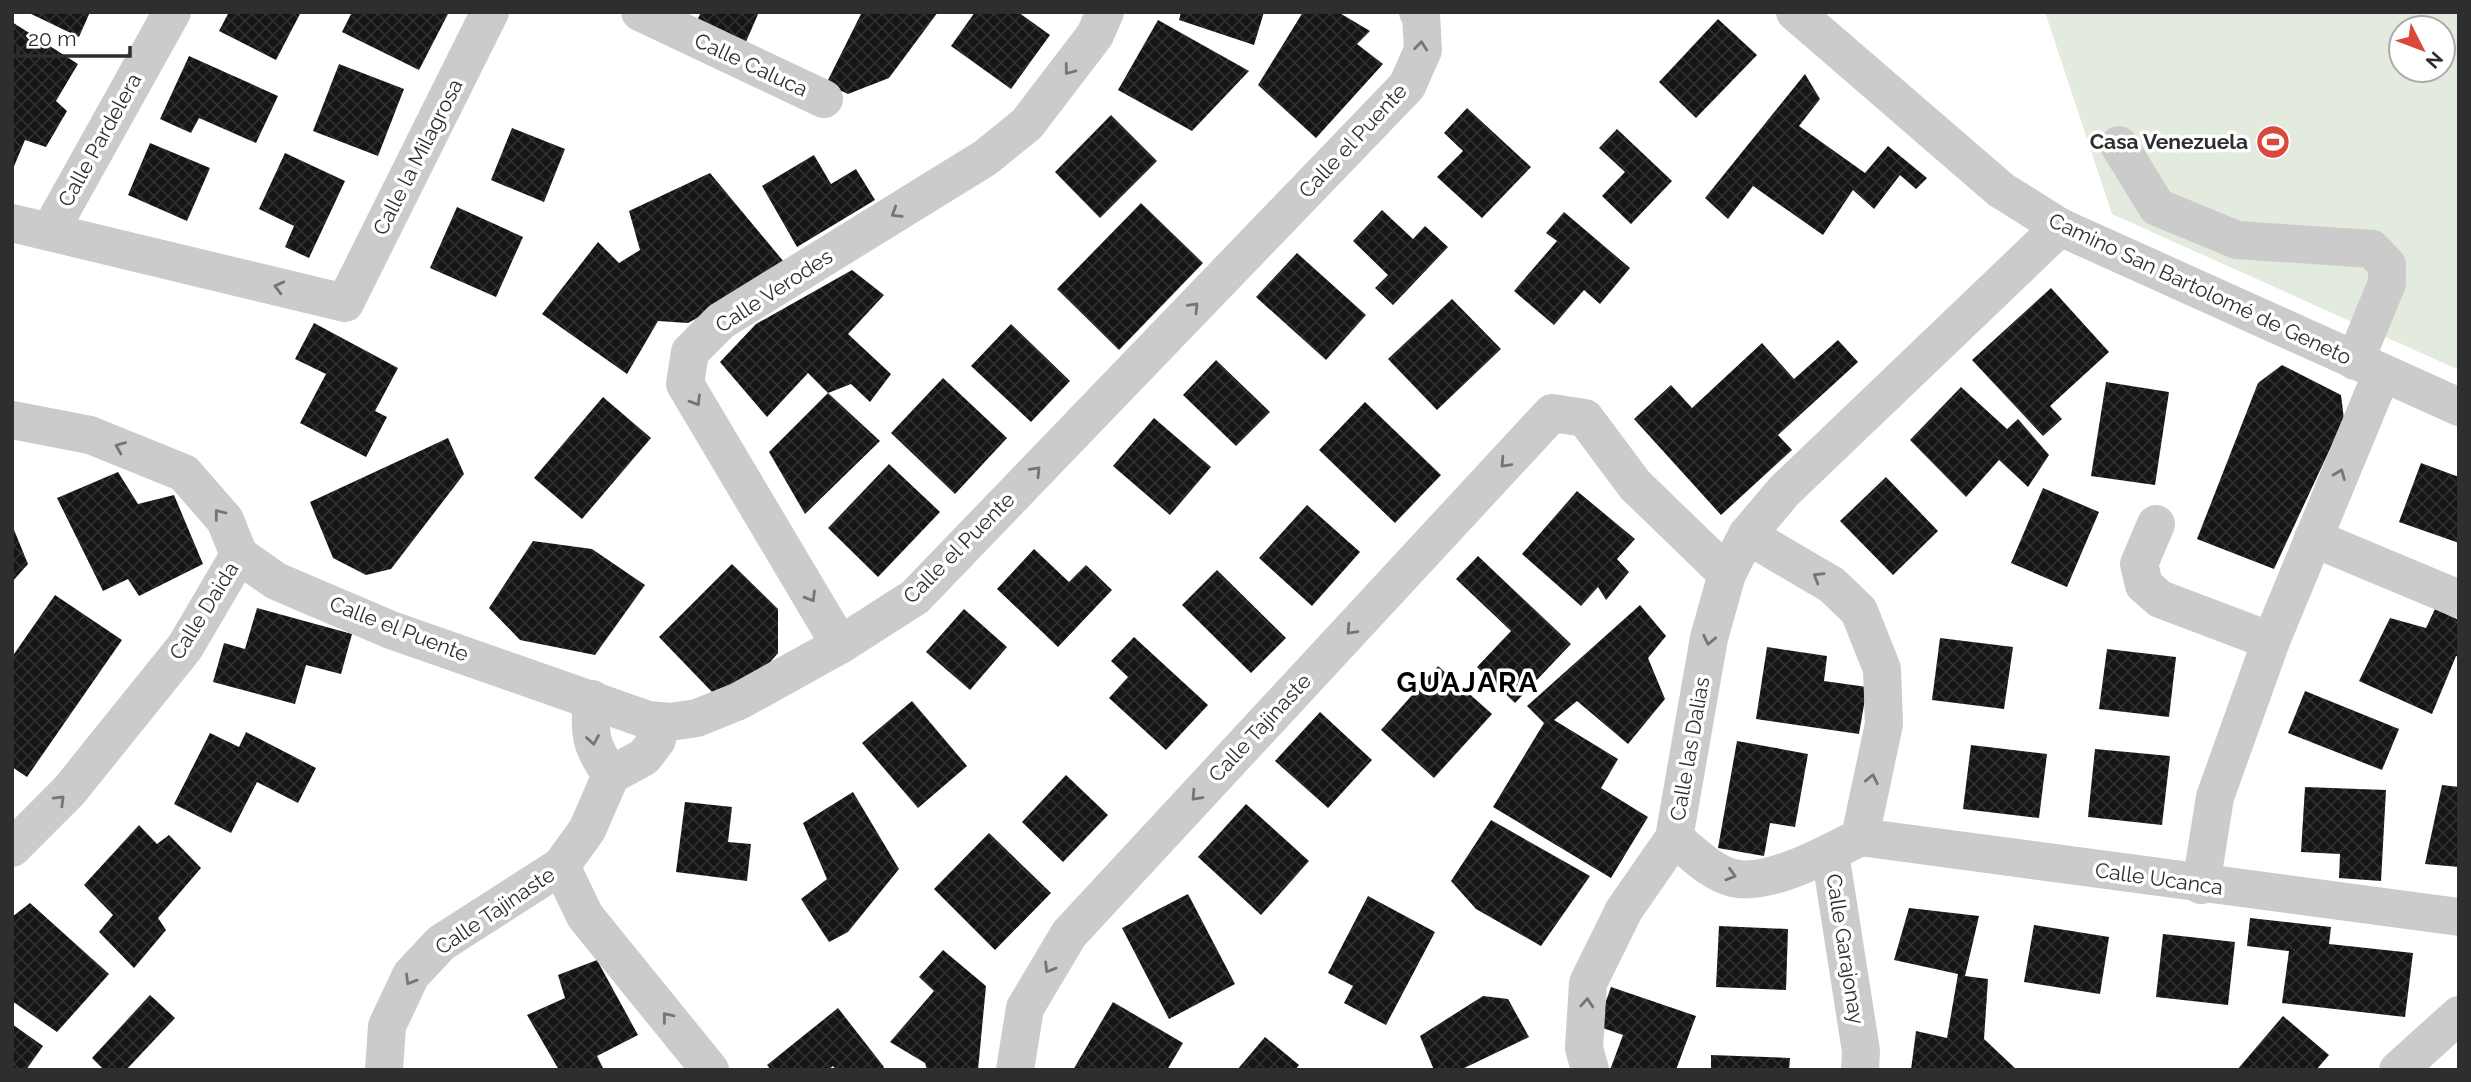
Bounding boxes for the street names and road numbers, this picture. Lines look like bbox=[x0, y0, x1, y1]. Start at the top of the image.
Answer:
street label: Calle Caluca bbox=[691, 27, 812, 102]
street label: Calle Pardelera bbox=[53, 69, 147, 211]
street label: Calle la Milagrosa bbox=[367, 75, 468, 239]
street label: Calle el Puente bbox=[1293, 78, 1412, 203]
street label: Camino San Bartolomé de Geneto bbox=[2045, 207, 2355, 370]
street label: Calle Verodes bbox=[711, 243, 837, 338]
street label: Calle el Puente bbox=[898, 487, 1019, 608]
street label: Calle Daida bbox=[164, 557, 243, 664]
street label: Calle el Puente bbox=[326, 591, 472, 667]
street label: Calle Tajinaste bbox=[1203, 668, 1316, 787]
street label: Calle las Dalias bbox=[1665, 675, 1714, 823]
street label: Calle Ucanca bbox=[2094, 857, 2225, 900]
street label: Calle Tajinaste bbox=[430, 861, 559, 960]
street label: Calle Garajonay bbox=[1821, 872, 1870, 1026]

